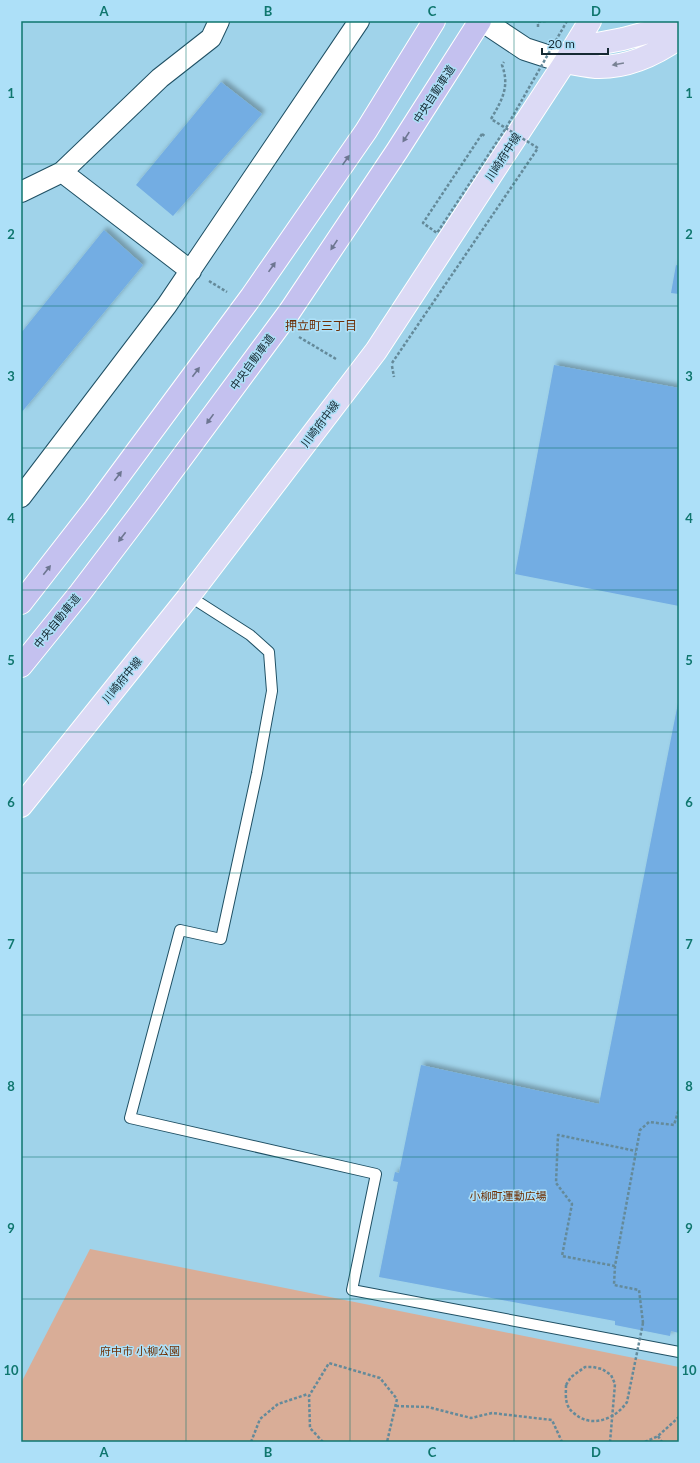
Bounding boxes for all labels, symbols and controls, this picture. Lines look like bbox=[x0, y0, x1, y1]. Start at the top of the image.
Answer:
text: A bbox=[98, 3, 109, 19]
text: B bbox=[264, 3, 273, 19]
text: C bbox=[428, 3, 437, 19]
text: D bbox=[591, 3, 601, 19]
scale bar bbox=[542, 30, 608, 56]
text: 20 m bbox=[548, 36, 575, 51]
one-way arrow bbox=[612, 62, 624, 68]
street label: 中央自動車道 bbox=[410, 63, 457, 125]
text: 1 bbox=[7, 85, 15, 101]
text: 1 bbox=[685, 85, 693, 101]
street label: 川崎府中線 bbox=[482, 130, 523, 183]
one-way arrow bbox=[402, 132, 410, 142]
one-way arrow bbox=[342, 155, 350, 165]
text: 2 bbox=[7, 226, 15, 242]
text: 2 bbox=[685, 226, 693, 242]
one-way arrow bbox=[330, 240, 338, 250]
one-way arrow bbox=[268, 262, 276, 272]
district label: 押立町三丁目 bbox=[285, 318, 357, 333]
street label: 中央自動車道 bbox=[227, 331, 276, 392]
one-way arrow bbox=[192, 367, 200, 377]
text: 3 bbox=[7, 368, 15, 384]
text: 3 bbox=[685, 368, 693, 384]
street label: 川崎府中線 bbox=[298, 398, 341, 450]
one-way arrow bbox=[206, 414, 214, 424]
one-way arrow bbox=[114, 471, 123, 482]
text: 4 bbox=[7, 510, 15, 526]
text: 4 bbox=[685, 510, 693, 526]
one-way arrow bbox=[118, 532, 127, 543]
one-way arrow bbox=[43, 564, 51, 575]
street label: 中央自動車道 bbox=[31, 591, 82, 650]
text: 5 bbox=[7, 652, 15, 668]
text: 5 bbox=[685, 652, 693, 668]
street label: 川崎府中線 bbox=[99, 654, 144, 705]
text: 6 bbox=[7, 794, 15, 810]
text: 6 bbox=[685, 794, 693, 810]
text: 7 bbox=[7, 936, 15, 952]
text: 7 bbox=[685, 936, 693, 952]
text: 8 bbox=[7, 1078, 15, 1094]
text: 8 bbox=[685, 1078, 693, 1094]
park label: 小柳町運動広場 bbox=[470, 1189, 547, 1202]
text: 9 bbox=[7, 1220, 15, 1236]
text: 9 bbox=[685, 1220, 693, 1236]
park label: 府中市 小柳公園 bbox=[100, 1344, 180, 1357]
text: 10 bbox=[3, 1362, 19, 1378]
text: 10 bbox=[681, 1362, 697, 1378]
text: A bbox=[98, 1444, 109, 1460]
text: B bbox=[264, 1444, 273, 1460]
text: C bbox=[428, 1444, 437, 1460]
text: D bbox=[591, 1444, 601, 1460]

